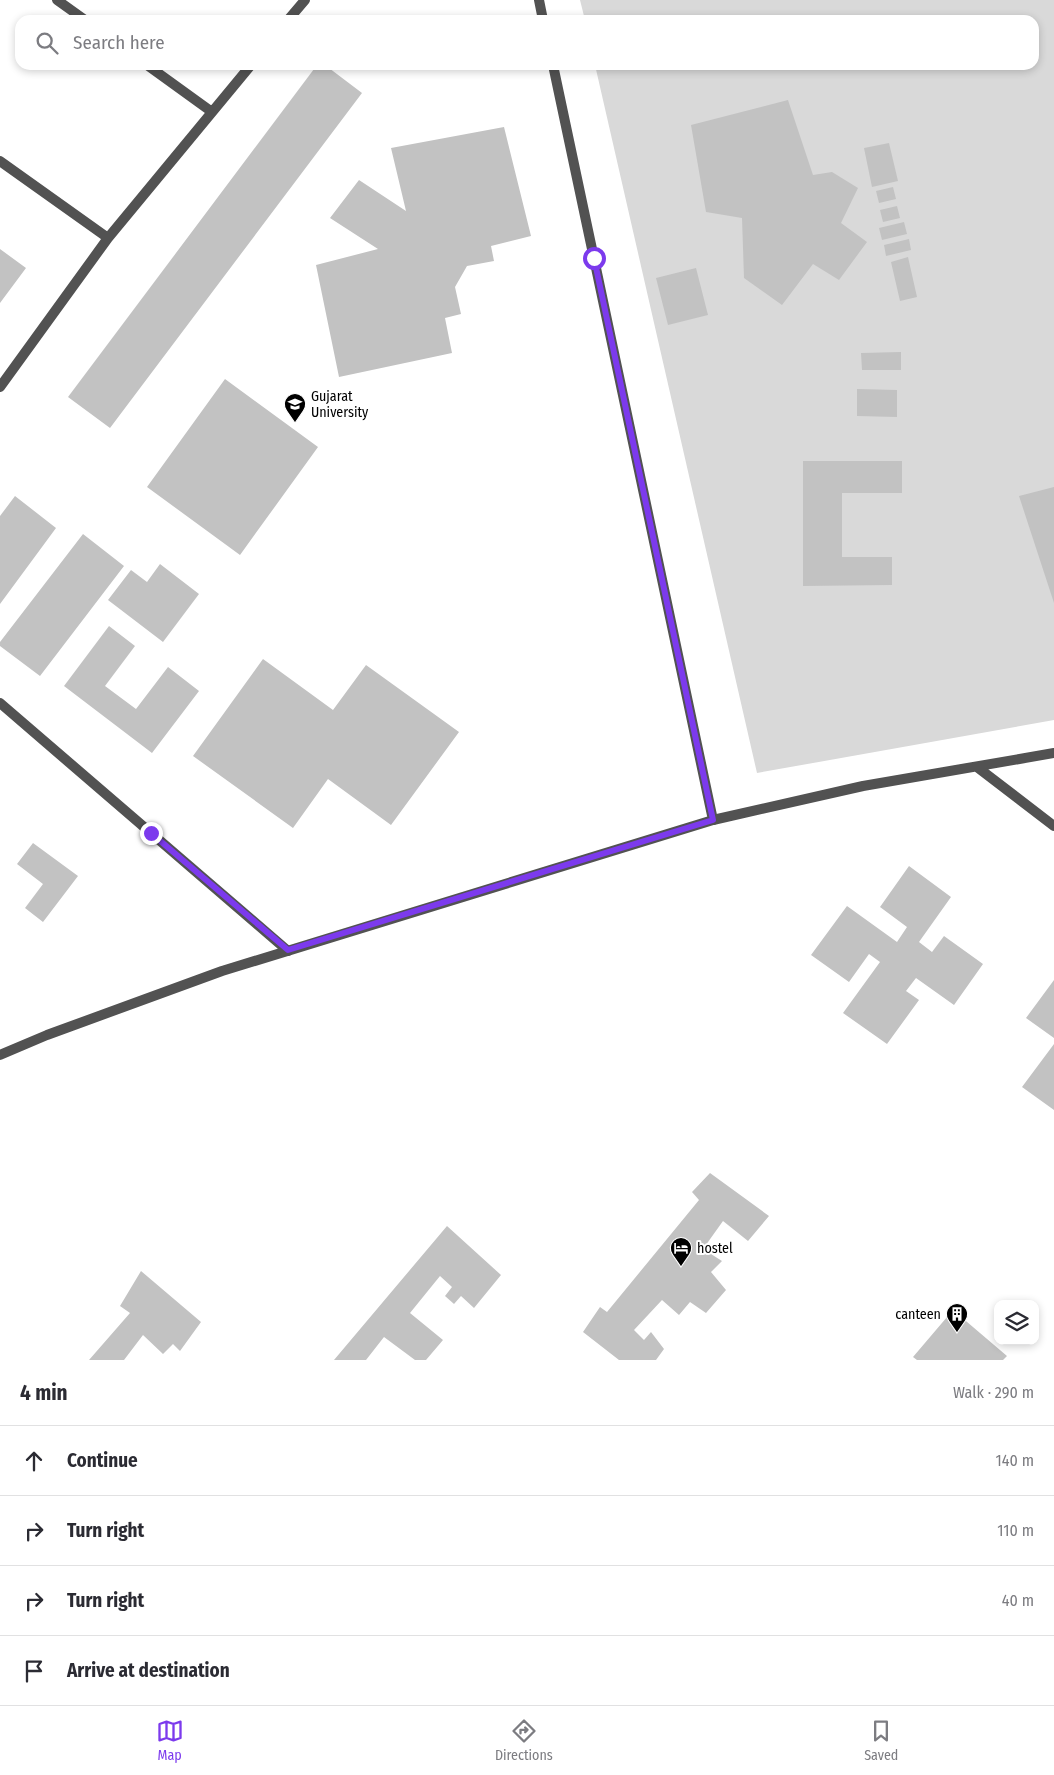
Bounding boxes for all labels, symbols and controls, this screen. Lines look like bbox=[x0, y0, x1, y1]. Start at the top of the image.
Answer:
search box bbox=[15, 15, 1039, 70]
icon: search bbox=[33, 29, 61, 57]
text: Search here bbox=[73, 31, 165, 54]
route start bbox=[583, 247, 606, 270]
place label: Gujarat University bbox=[311, 388, 369, 421]
school or university icon: Gujarat University bbox=[283, 392, 307, 423]
route end bbox=[140, 822, 163, 845]
hotel icon: hostel bbox=[669, 1236, 693, 1267]
place label: hostel bbox=[697, 1240, 733, 1257]
map controls bbox=[994, 1300, 1039, 1345]
button: layers bbox=[994, 1300, 1039, 1345]
building icon: canteen bbox=[945, 1302, 969, 1333]
place label: canteen bbox=[895, 1306, 941, 1323]
text: 4 min bbox=[20, 1380, 68, 1406]
text: Walk · 290 m bbox=[953, 1383, 1034, 1402]
icon: ahead bbox=[20, 1447, 48, 1475]
text: Continue bbox=[67, 1449, 138, 1472]
text: 140 m bbox=[996, 1451, 1034, 1470]
icon: right bbox=[20, 1517, 48, 1545]
text: Turn right bbox=[67, 1519, 144, 1542]
text: 110 m bbox=[997, 1521, 1034, 1540]
icon: right bbox=[20, 1587, 48, 1615]
text: Turn right bbox=[67, 1589, 144, 1612]
text: 40 m bbox=[1002, 1591, 1034, 1610]
icon: arrive bbox=[20, 1657, 48, 1685]
text: Arrive at destination bbox=[67, 1659, 230, 1682]
tab: Map bbox=[156, 1717, 184, 1764]
tab: Directions bbox=[495, 1717, 553, 1764]
tab: Saved bbox=[864, 1717, 898, 1764]

